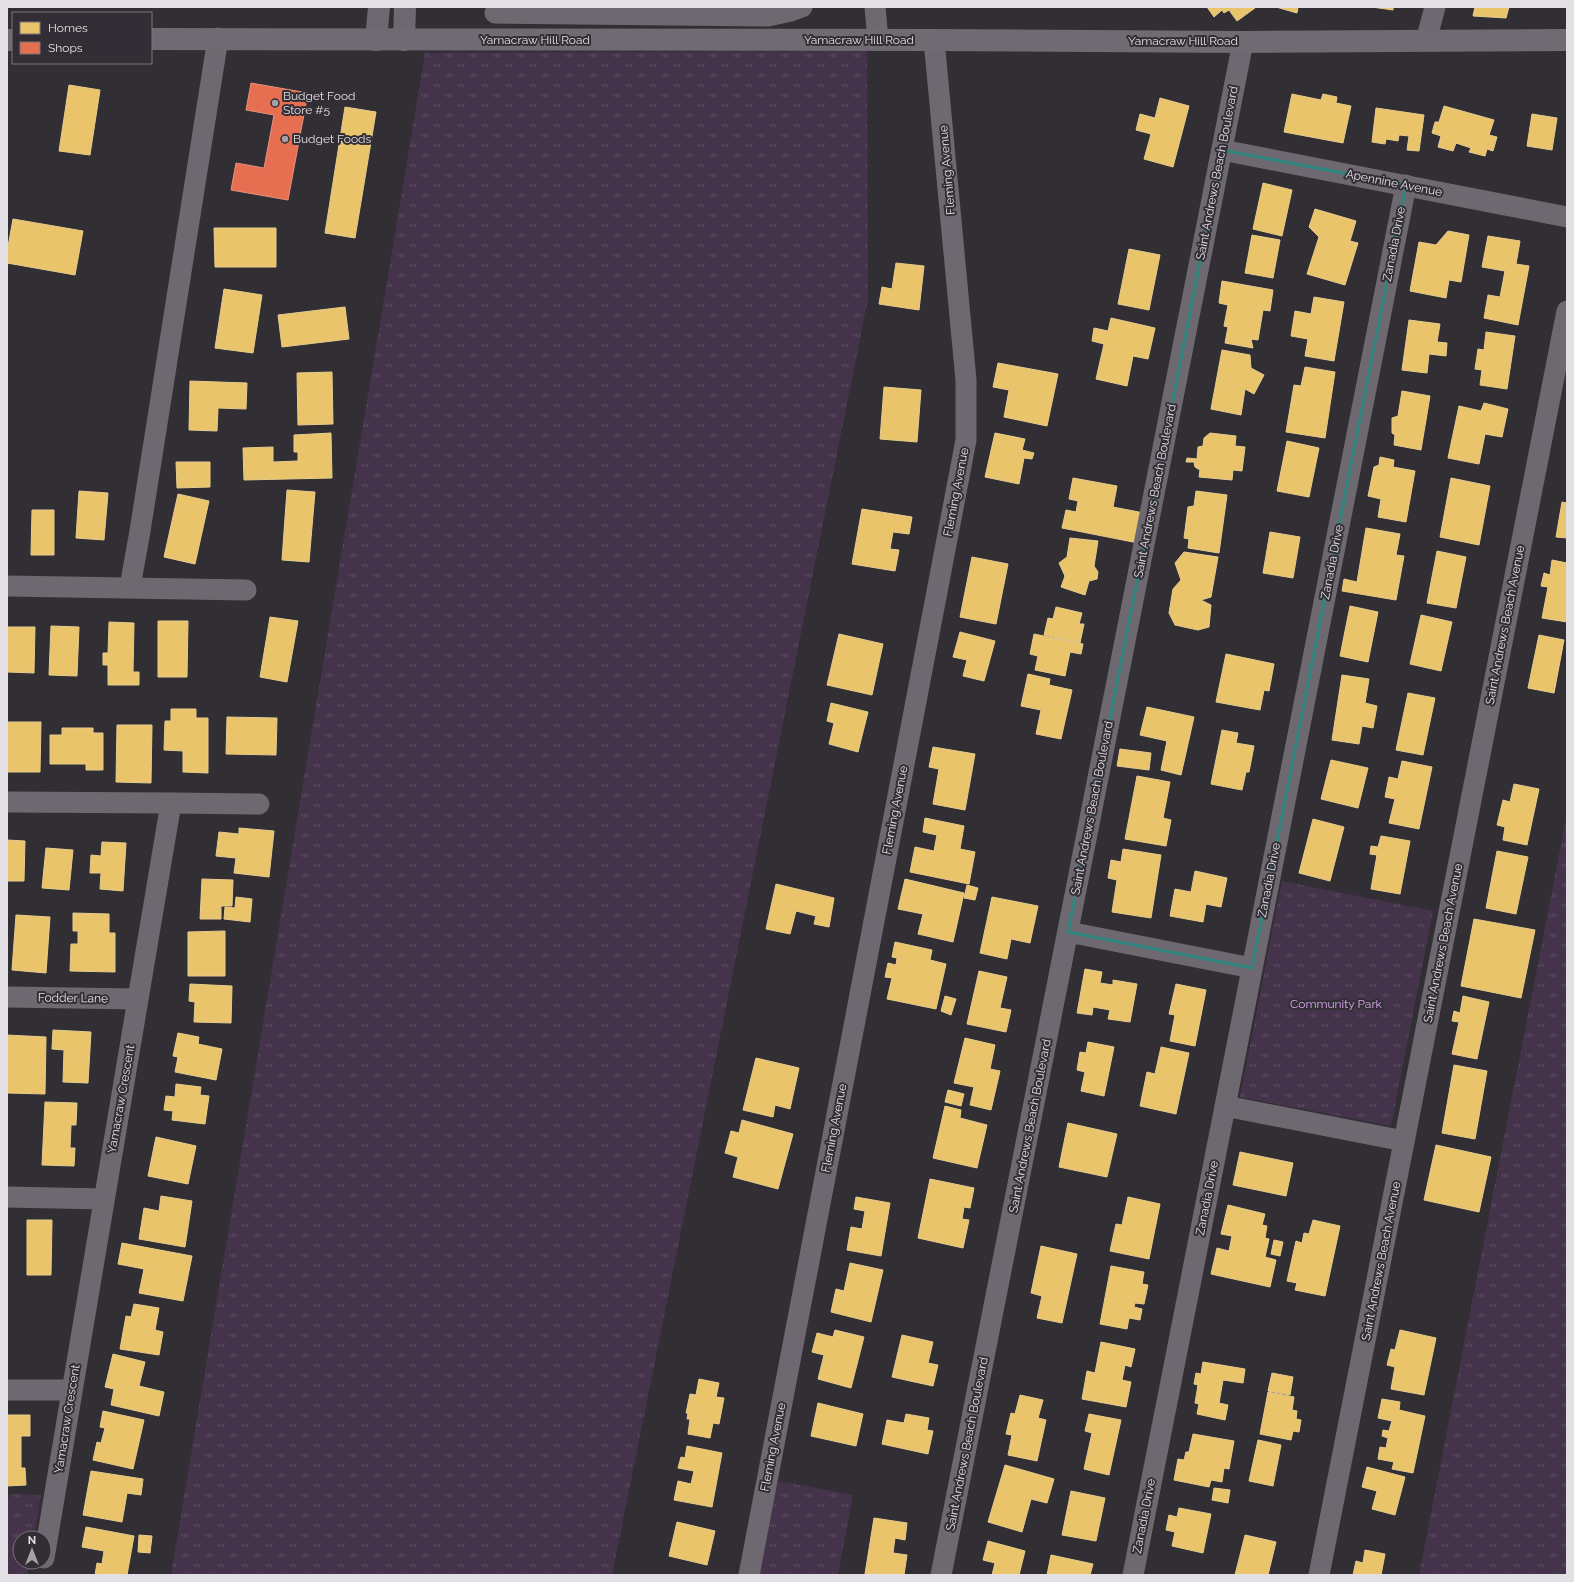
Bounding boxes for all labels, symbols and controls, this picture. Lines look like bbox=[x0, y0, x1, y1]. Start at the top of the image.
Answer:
legend bbox=[12, 12, 152, 64]
text: Homes bbox=[48, 21, 88, 35]
street label: Yamacraw Hill Road bbox=[480, 33, 590, 47]
street label: Yamacraw Hill Road bbox=[804, 33, 914, 47]
street label: Yamacraw Hill Road bbox=[1128, 34, 1238, 48]
text: Shops bbox=[48, 41, 83, 55]
street label: Saint Andrews Beach Boulevard bbox=[1193, 85, 1241, 261]
place label: Budget Food Store #5 bbox=[283, 89, 356, 117]
marker: Budget Food Store #5 bbox=[270, 98, 280, 108]
street label: Fleming Avenue bbox=[936, 124, 958, 216]
place label: Budget Foods bbox=[293, 132, 371, 146]
marker: Budget Foods bbox=[280, 134, 290, 144]
street label: Apennine Avenue bbox=[1345, 167, 1443, 199]
street label: Zanadia Drive bbox=[1380, 205, 1408, 283]
street label: Saint Andrews Beach Boulevard bbox=[1131, 403, 1179, 579]
street label: Fleming Avenue bbox=[941, 446, 971, 538]
street label: Zanadia Drive bbox=[1318, 523, 1346, 601]
street label: Saint Andrews Beach Avenue bbox=[1483, 544, 1527, 706]
street label: Saint Andrews Beach Boulevard bbox=[1068, 720, 1116, 896]
street label: Fleming Avenue bbox=[880, 764, 910, 856]
street label: Zanadia Drive bbox=[1255, 841, 1283, 919]
street label: Saint Andrews Beach Avenue bbox=[1421, 862, 1465, 1024]
street label: Fodder Lane bbox=[38, 990, 108, 1006]
park label: Community Park bbox=[1290, 997, 1383, 1011]
street label: Saint Andrews Beach Boulevard bbox=[1006, 1038, 1054, 1214]
street label: Yamacraw Crescent bbox=[105, 1044, 137, 1154]
street label: Fleming Avenue bbox=[819, 1082, 849, 1174]
street label: Zanadia Drive bbox=[1193, 1159, 1221, 1237]
street label: Saint Andrews Beach Avenue bbox=[1359, 1180, 1403, 1342]
street label: Saint Andrews Beach Boulevard bbox=[943, 1356, 991, 1532]
street label: Yamacraw Crescent bbox=[51, 1364, 83, 1474]
street label: Fleming Avenue bbox=[758, 1401, 788, 1493]
street label: Zanadia Drive bbox=[1130, 1477, 1158, 1555]
north arrow bbox=[12, 1530, 52, 1570]
text: N bbox=[28, 1534, 36, 1547]

